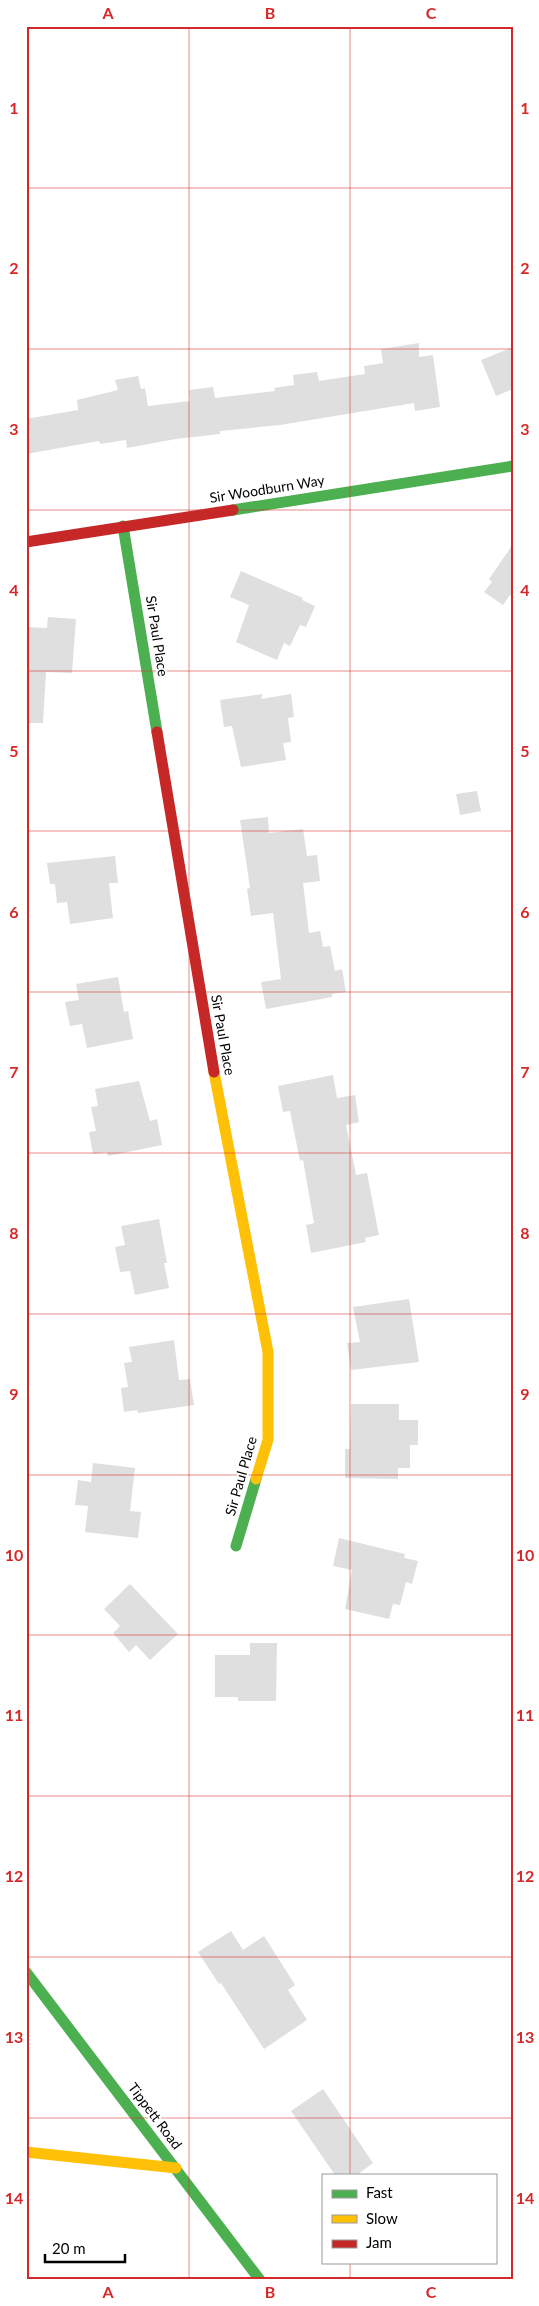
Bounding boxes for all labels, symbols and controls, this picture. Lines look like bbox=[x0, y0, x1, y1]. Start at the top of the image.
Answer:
text: A bbox=[101, 3, 114, 22]
text: B bbox=[265, 3, 275, 22]
text: C bbox=[426, 3, 437, 22]
text: 1 bbox=[9, 98, 19, 117]
text: 1 bbox=[520, 98, 530, 117]
text: 2 bbox=[9, 258, 19, 277]
text: 2 bbox=[520, 258, 530, 277]
text: 3 bbox=[9, 419, 19, 438]
text: 3 bbox=[520, 419, 530, 438]
street label: Sir Woodburn Way bbox=[208, 471, 326, 506]
text: 4 bbox=[9, 580, 19, 599]
text: 4 bbox=[520, 580, 530, 599]
street label: Sir Paul Place bbox=[143, 594, 172, 678]
text: 5 bbox=[9, 741, 19, 760]
text: 5 bbox=[520, 741, 530, 760]
text: 6 bbox=[9, 902, 19, 921]
text: 6 bbox=[520, 902, 530, 921]
street label: Sir Paul Place bbox=[208, 993, 239, 1077]
text: 7 bbox=[9, 1062, 19, 1081]
text: 7 bbox=[520, 1062, 530, 1081]
text: 8 bbox=[9, 1223, 19, 1242]
text: 8 bbox=[520, 1223, 530, 1242]
text: 9 bbox=[9, 1384, 19, 1403]
text: 9 bbox=[520, 1384, 530, 1403]
street label: Sir Paul Place bbox=[221, 1434, 260, 1517]
text: 10 bbox=[5, 1545, 23, 1564]
text: 10 bbox=[516, 1545, 534, 1564]
text: 11 bbox=[5, 1705, 23, 1724]
text: 11 bbox=[516, 1705, 534, 1724]
text: 12 bbox=[5, 1866, 23, 1885]
text: 12 bbox=[516, 1866, 534, 1885]
text: 13 bbox=[5, 2027, 23, 2046]
text: 13 bbox=[516, 2027, 534, 2046]
street label: Tippett Road bbox=[125, 2079, 186, 2152]
legend bbox=[322, 2174, 496, 2264]
text: Fast bbox=[366, 2183, 393, 2201]
text: 14 bbox=[5, 2188, 23, 2207]
text: 14 bbox=[516, 2188, 534, 2207]
text: Slow bbox=[366, 2209, 398, 2227]
scale bar bbox=[45, 2231, 125, 2263]
text: Jam bbox=[366, 2233, 392, 2251]
text: 20 m bbox=[52, 2239, 86, 2257]
text: A bbox=[101, 2282, 114, 2301]
text: B bbox=[265, 2282, 275, 2301]
text: C bbox=[426, 2282, 437, 2301]

